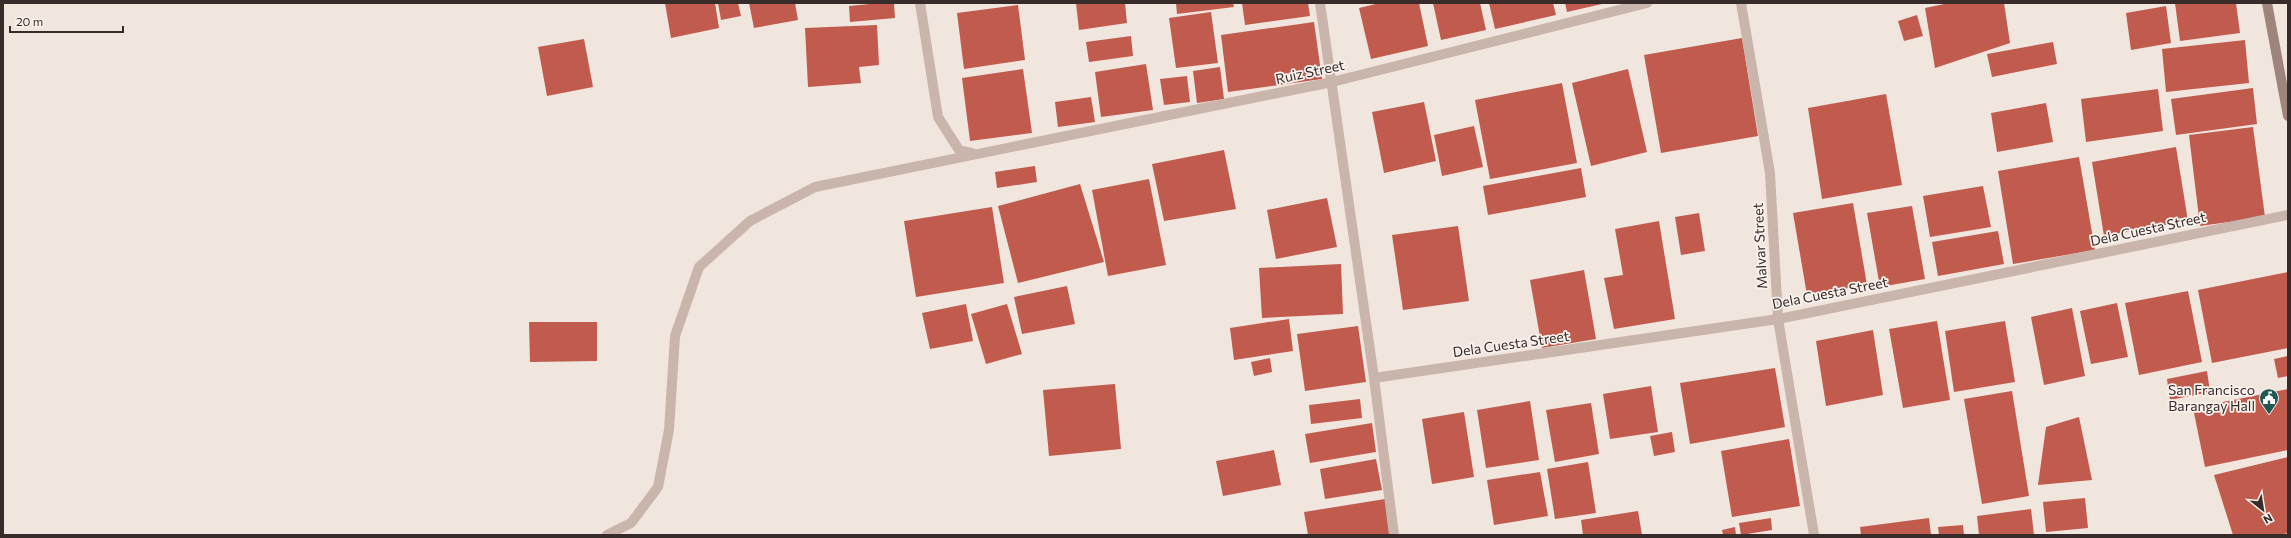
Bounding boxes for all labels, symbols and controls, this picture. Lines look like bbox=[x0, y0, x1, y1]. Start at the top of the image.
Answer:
scale bar bbox=[10, 8, 123, 34]
text: 20 m bbox=[16, 14, 43, 28]
street label: Ruiz Street bbox=[1274, 56, 1346, 87]
street label: Malvar Street bbox=[1749, 202, 1770, 290]
street label: Dela Cuesta Street bbox=[2089, 208, 2207, 249]
street label: Dela Cuesta Street bbox=[1771, 273, 1890, 312]
street label: Dela Cuesta Street bbox=[1451, 327, 1571, 360]
place label: San Francisco Barangay Hall bbox=[2168, 381, 2255, 414]
public building icon: San Francisco Barangay Hall bbox=[2258, 387, 2280, 415]
north arrow bbox=[2243, 490, 2283, 530]
text: N bbox=[2261, 511, 2275, 527]

